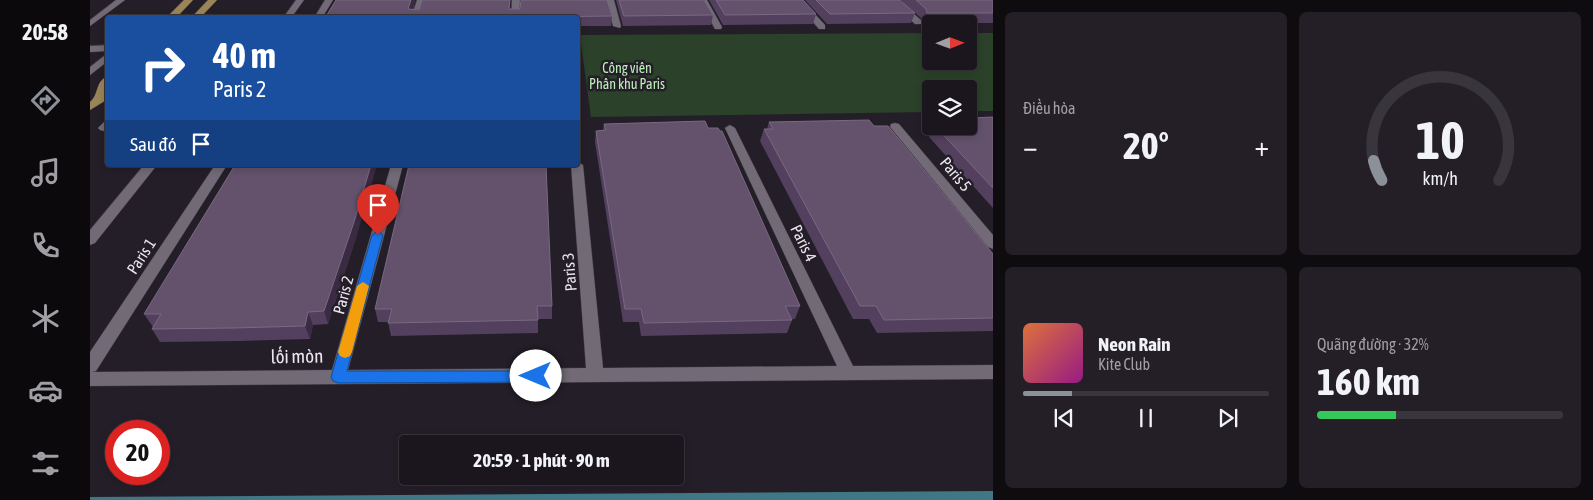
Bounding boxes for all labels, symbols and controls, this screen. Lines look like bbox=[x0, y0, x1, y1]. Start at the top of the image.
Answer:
north arrow bbox=[922, 15, 978, 70]
map controls bbox=[922, 15, 977, 135]
text: 20:58 bbox=[22, 19, 68, 45]
icon: right bbox=[130, 35, 195, 100]
text: 40 m bbox=[213, 35, 276, 75]
park label: Công viên Phân khu Paris bbox=[589, 60, 665, 92]
text: Paris 2 bbox=[213, 76, 266, 102]
button: layers bbox=[922, 80, 977, 135]
icon: directions bbox=[28, 83, 63, 118]
text: Điều hòa bbox=[1023, 99, 1076, 117]
text: 10 bbox=[1416, 110, 1464, 170]
text: 20° bbox=[1123, 124, 1169, 167]
icon: arrive bbox=[187, 130, 215, 158]
text: − bbox=[1023, 130, 1038, 162]
text: + bbox=[1254, 130, 1269, 162]
text: Sau đó bbox=[130, 133, 177, 155]
street label: Paris 5 bbox=[937, 153, 975, 195]
icon: music bbox=[28, 155, 63, 190]
text: km/h bbox=[1422, 168, 1458, 189]
pin bbox=[357, 184, 399, 235]
icon: arrive bbox=[364, 191, 392, 219]
street label: Paris 4 bbox=[787, 222, 821, 264]
icon: phone bbox=[28, 228, 63, 263]
street label: Paris 1 bbox=[123, 235, 159, 277]
street label: Paris 3 bbox=[558, 252, 580, 292]
street label: Paris 2 bbox=[329, 274, 357, 316]
icon: climate bbox=[28, 301, 63, 336]
text: Neon Rain bbox=[1098, 333, 1170, 355]
text: Quãng đường · 32% bbox=[1317, 335, 1429, 353]
street label: lối mòn bbox=[271, 345, 323, 367]
position arrow bbox=[509, 349, 561, 401]
text: Kite Club bbox=[1098, 355, 1150, 373]
text: 160 km bbox=[1317, 360, 1420, 403]
icon: car bbox=[28, 373, 63, 408]
icon: previous bbox=[1050, 404, 1078, 432]
icon: pause bbox=[1132, 404, 1160, 432]
icon: next bbox=[1214, 404, 1242, 432]
speed limit sign: 20 bbox=[105, 420, 170, 485]
icon: filters bbox=[28, 446, 63, 481]
text: 20:59 · 1 phút · 90 m bbox=[473, 449, 610, 471]

